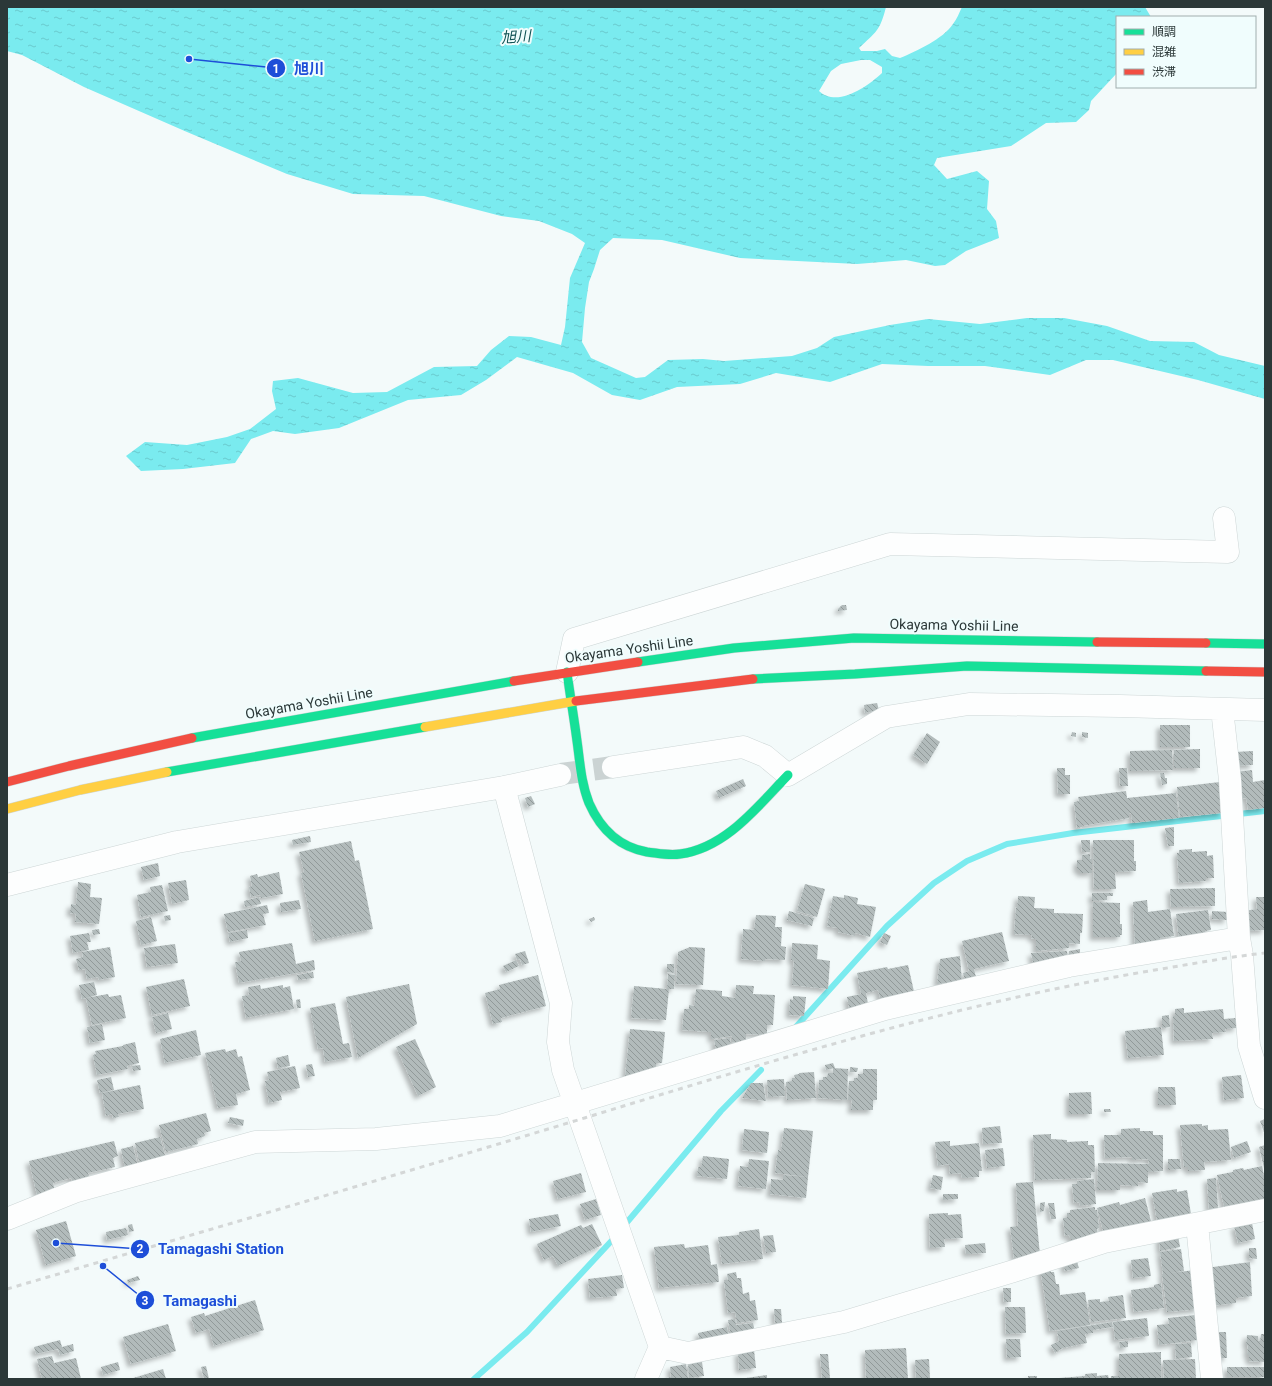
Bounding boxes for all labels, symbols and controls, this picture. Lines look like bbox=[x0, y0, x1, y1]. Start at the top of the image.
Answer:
legend bbox=[1116, 16, 1256, 88]
text: 順調 bbox=[1152, 25, 1176, 39]
water label: 旭川 bbox=[500, 27, 534, 47]
text: 混雑 bbox=[1152, 45, 1176, 59]
callout: 旭川 bbox=[266, 55, 332, 82]
text: 旭川 bbox=[294, 60, 324, 78]
text: 1 bbox=[273, 62, 279, 76]
text: 渋滞 bbox=[1152, 65, 1176, 79]
street label: Okayama Yoshii Line bbox=[889, 616, 1019, 634]
street label: Okayama Yoshii Line bbox=[564, 632, 694, 666]
street label: Okayama Yoshii Line bbox=[244, 684, 374, 722]
callout: Tamagashi Station bbox=[130, 1236, 291, 1263]
text: Tamagashi Station bbox=[158, 1240, 284, 1258]
text: 2 bbox=[137, 1242, 144, 1256]
callout: Tamagashi bbox=[135, 1287, 245, 1314]
text: Tamagashi bbox=[163, 1292, 237, 1310]
text: 3 bbox=[142, 1294, 149, 1308]

